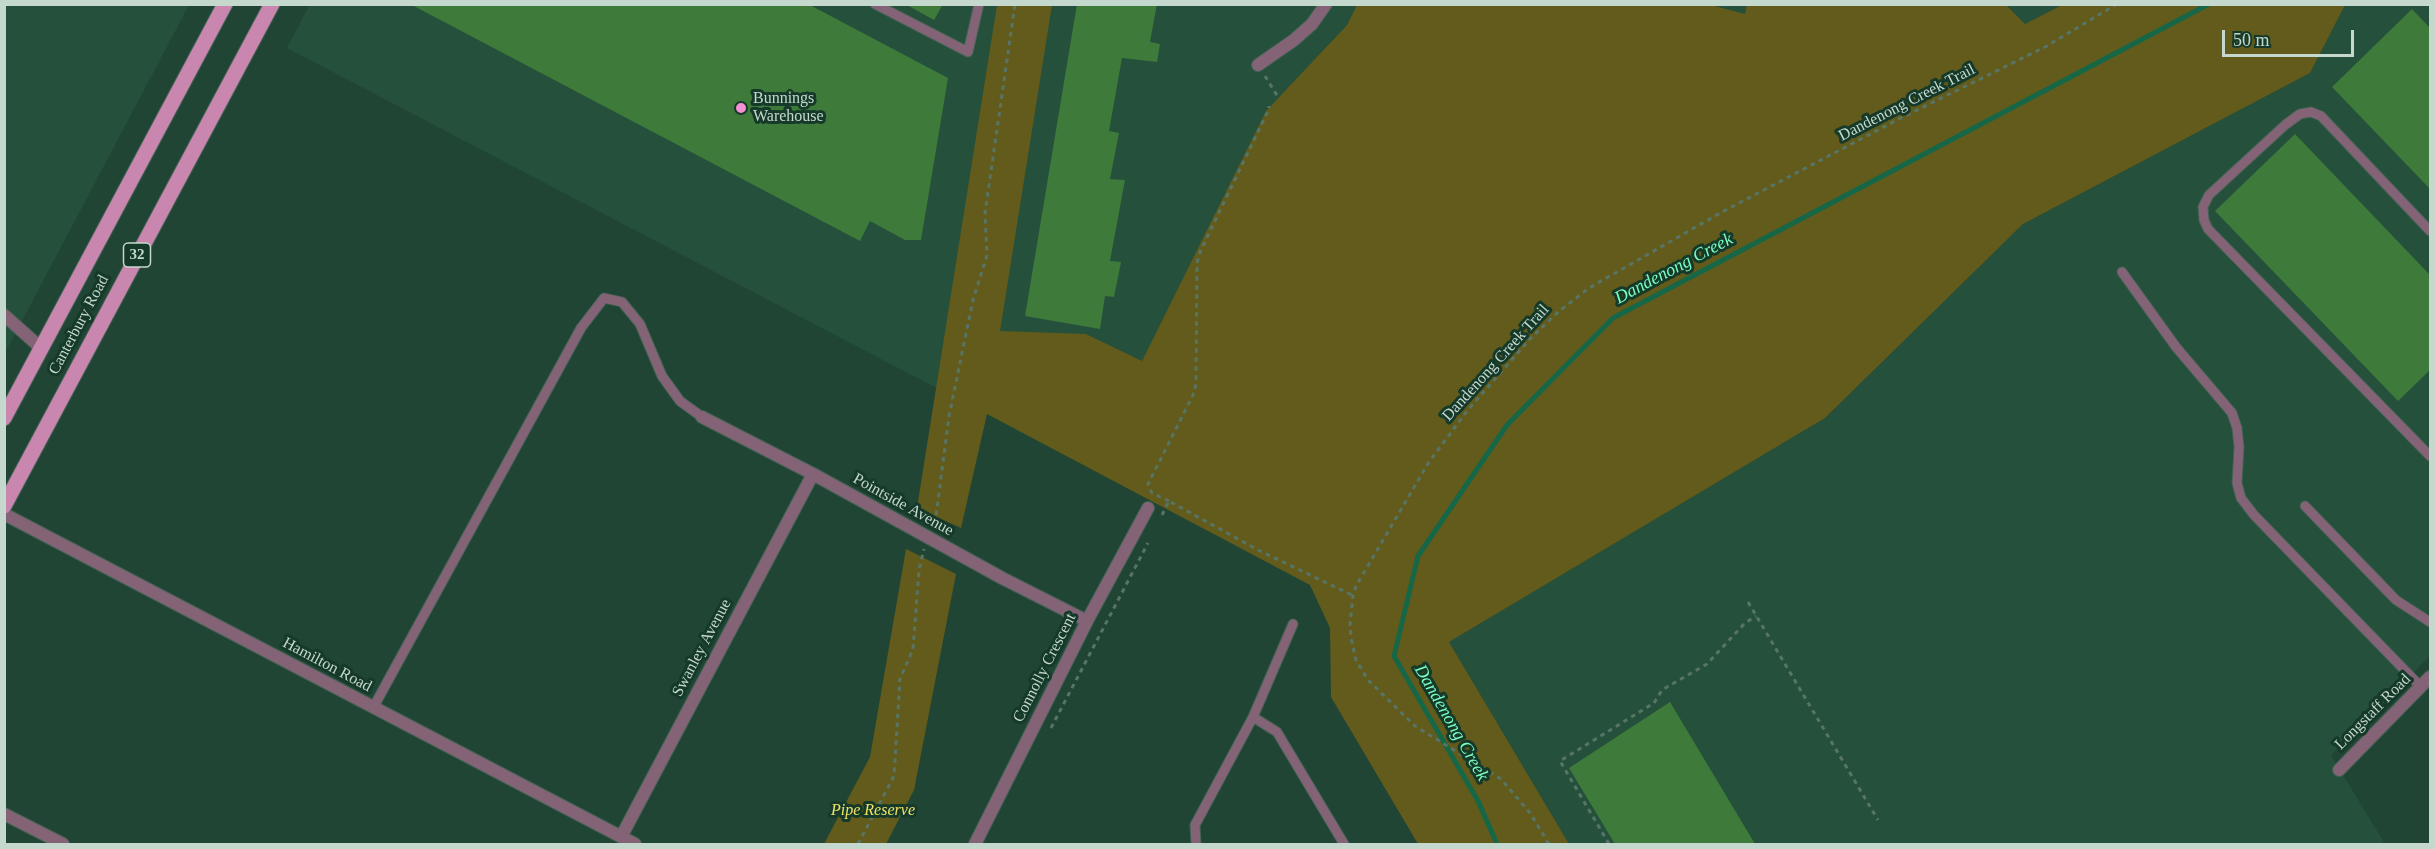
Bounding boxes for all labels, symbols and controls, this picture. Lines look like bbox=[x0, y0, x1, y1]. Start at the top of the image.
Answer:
scale bar bbox=[2225, 18, 2357, 56]
text: 50 m bbox=[2233, 30, 2270, 50]
street label: Dandenong Creek Trail bbox=[1836, 60, 1978, 146]
place label: Bunnings Warehouse bbox=[753, 89, 824, 127]
marker: Bunnings Warehouse bbox=[734, 101, 748, 115]
water label: Dandenong Creek bbox=[1611, 229, 1737, 309]
road number: 32 bbox=[124, 243, 150, 267]
street label: Canterbury Road bbox=[45, 272, 113, 378]
street label: Dandenong Creek Trail bbox=[1439, 301, 1553, 425]
street label: Pointside Avenue bbox=[849, 469, 957, 541]
street label: Swanley Avenue bbox=[668, 596, 736, 700]
street label: Connolly Crescent bbox=[1009, 610, 1081, 726]
street label: Hamilton Road bbox=[279, 633, 375, 697]
water label: Dandenong Creek bbox=[1409, 661, 1493, 785]
street label: Longstaff Road bbox=[2331, 670, 2415, 754]
park label: Pipe Reserve bbox=[831, 801, 915, 821]

